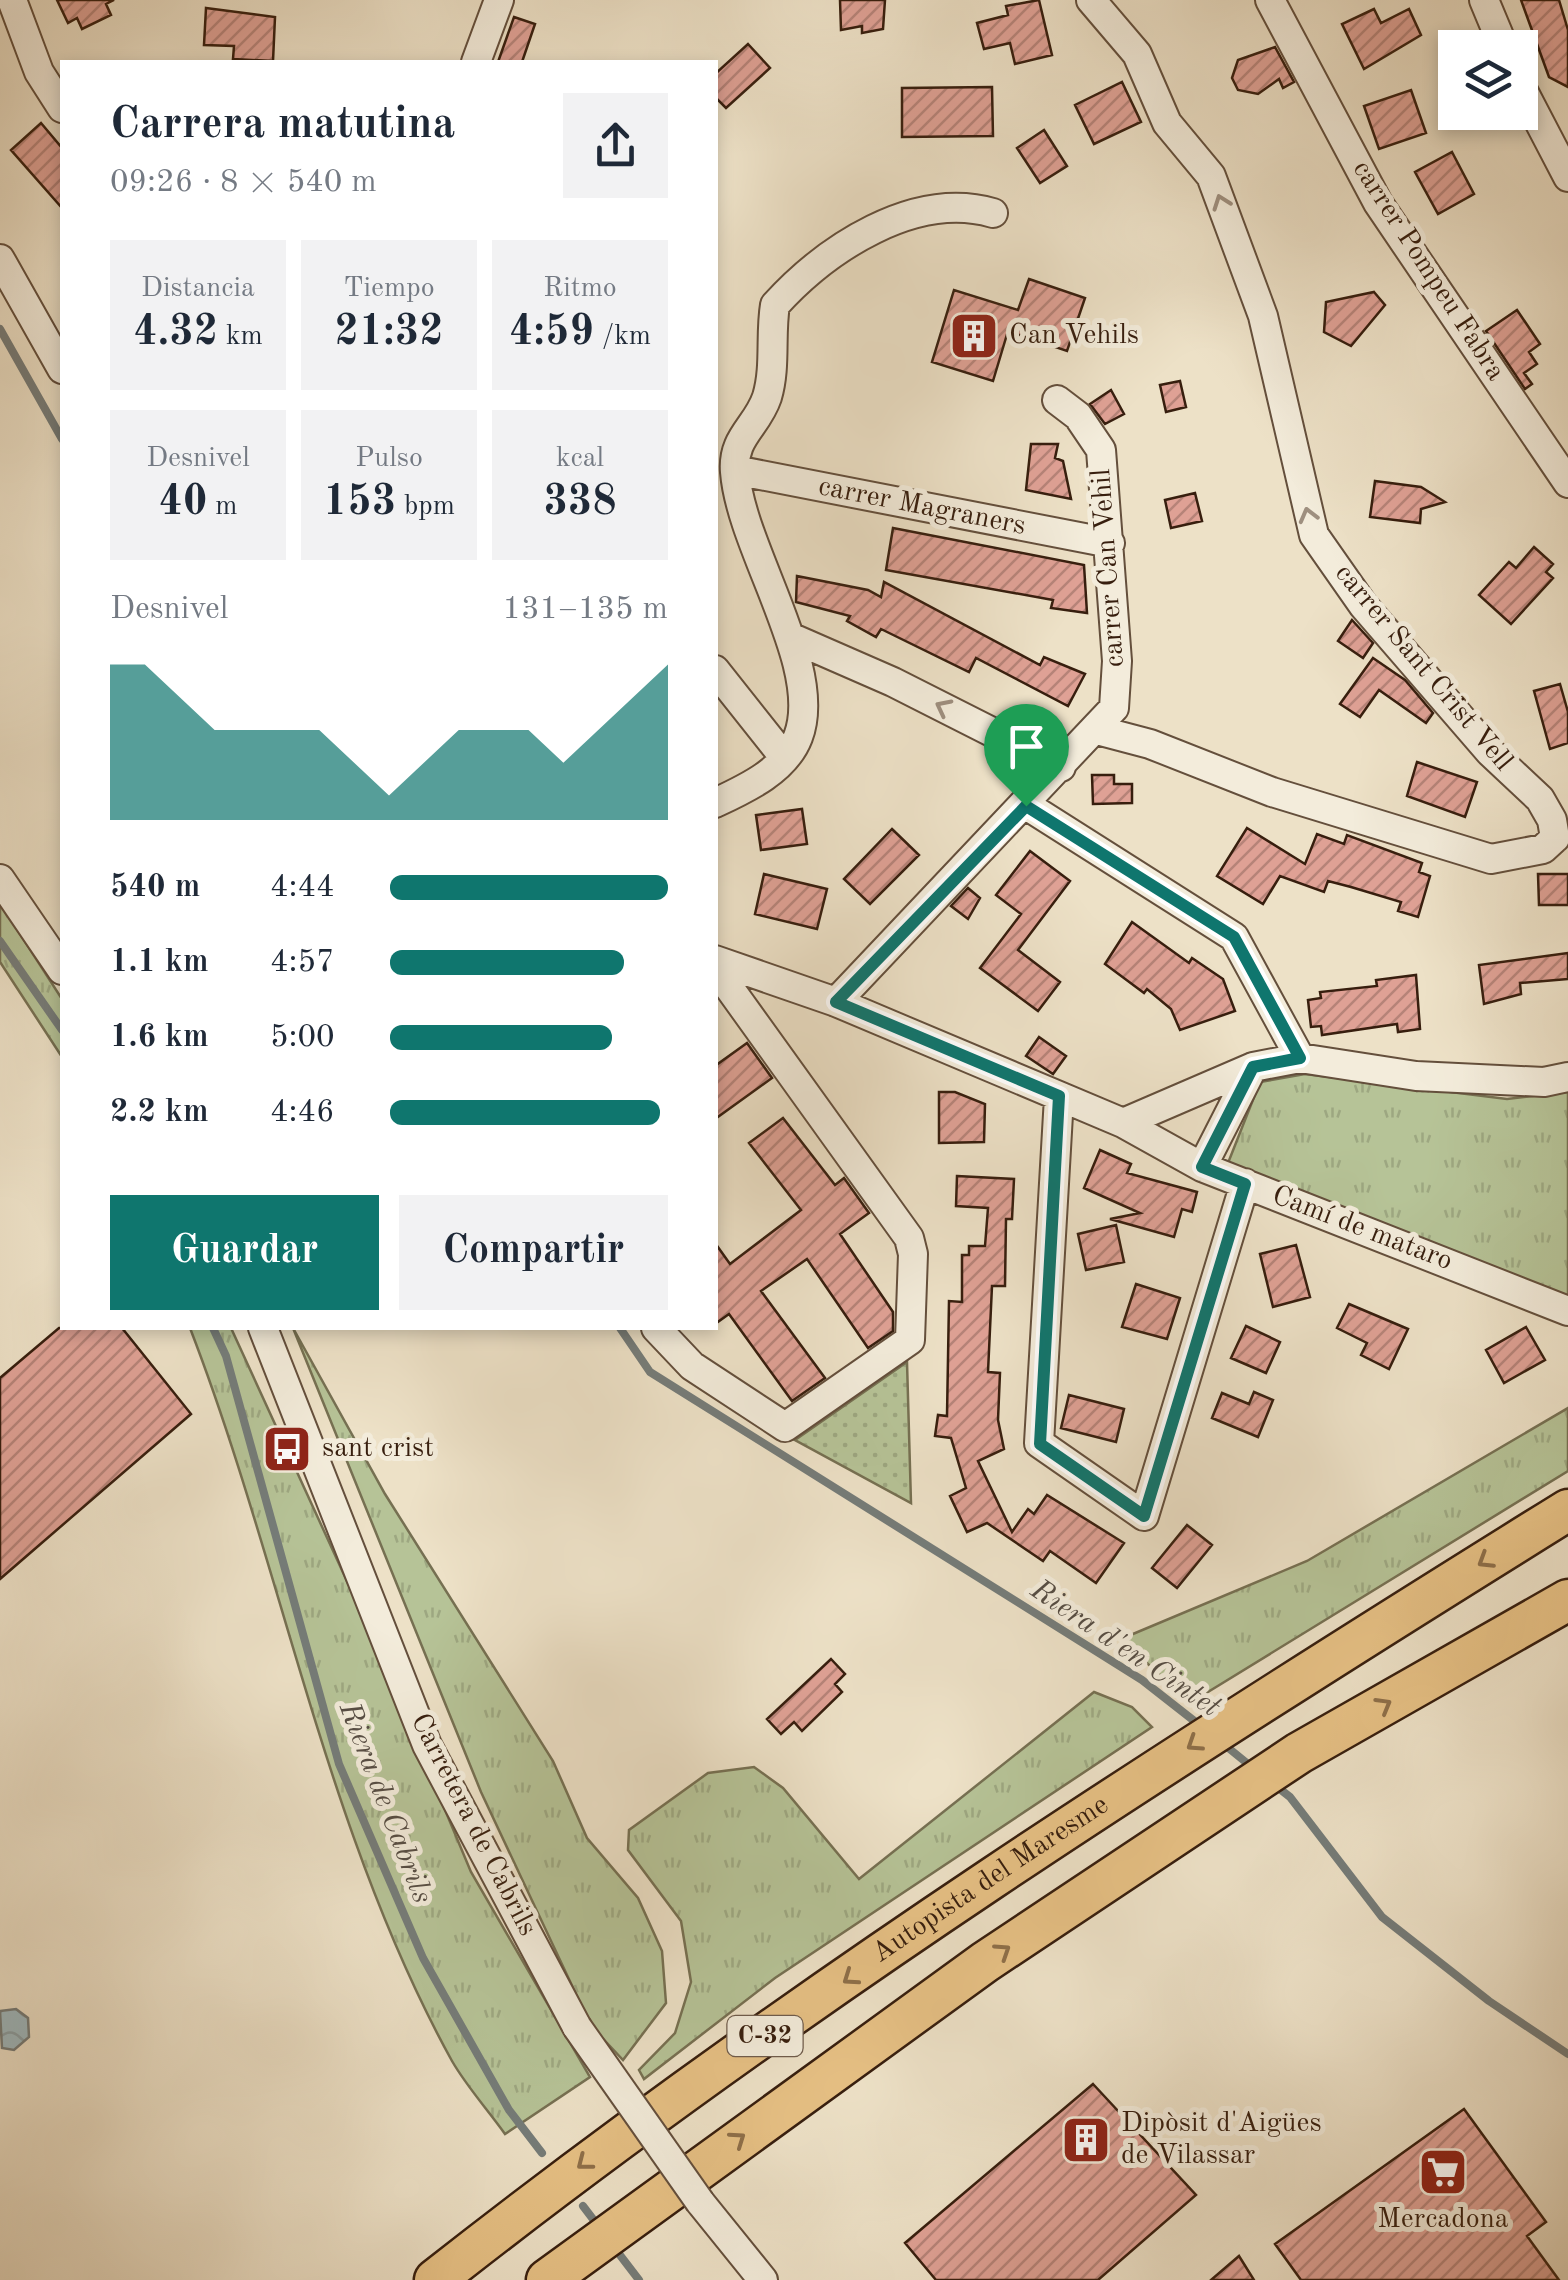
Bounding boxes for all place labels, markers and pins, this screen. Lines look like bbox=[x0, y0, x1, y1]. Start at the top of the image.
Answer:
building icon: Can Vehils bbox=[948, 310, 1000, 362]
place label: Can Vehils bbox=[1009, 322, 1139, 350]
pin bbox=[984, 704, 1069, 807]
bus stop icon: sant crist bbox=[261, 1423, 313, 1475]
place label: sant crist bbox=[322, 1435, 434, 1463]
place label: Dipòsit d'Aigües de Vilassar bbox=[1121, 2110, 1322, 2170]
building icon: Dipòsit d'Aigües de Vilassar bbox=[1060, 2114, 1112, 2166]
supermarket icon: Mercadona bbox=[1417, 2146, 1469, 2198]
place label: Mercadona bbox=[1377, 2206, 1509, 2234]

